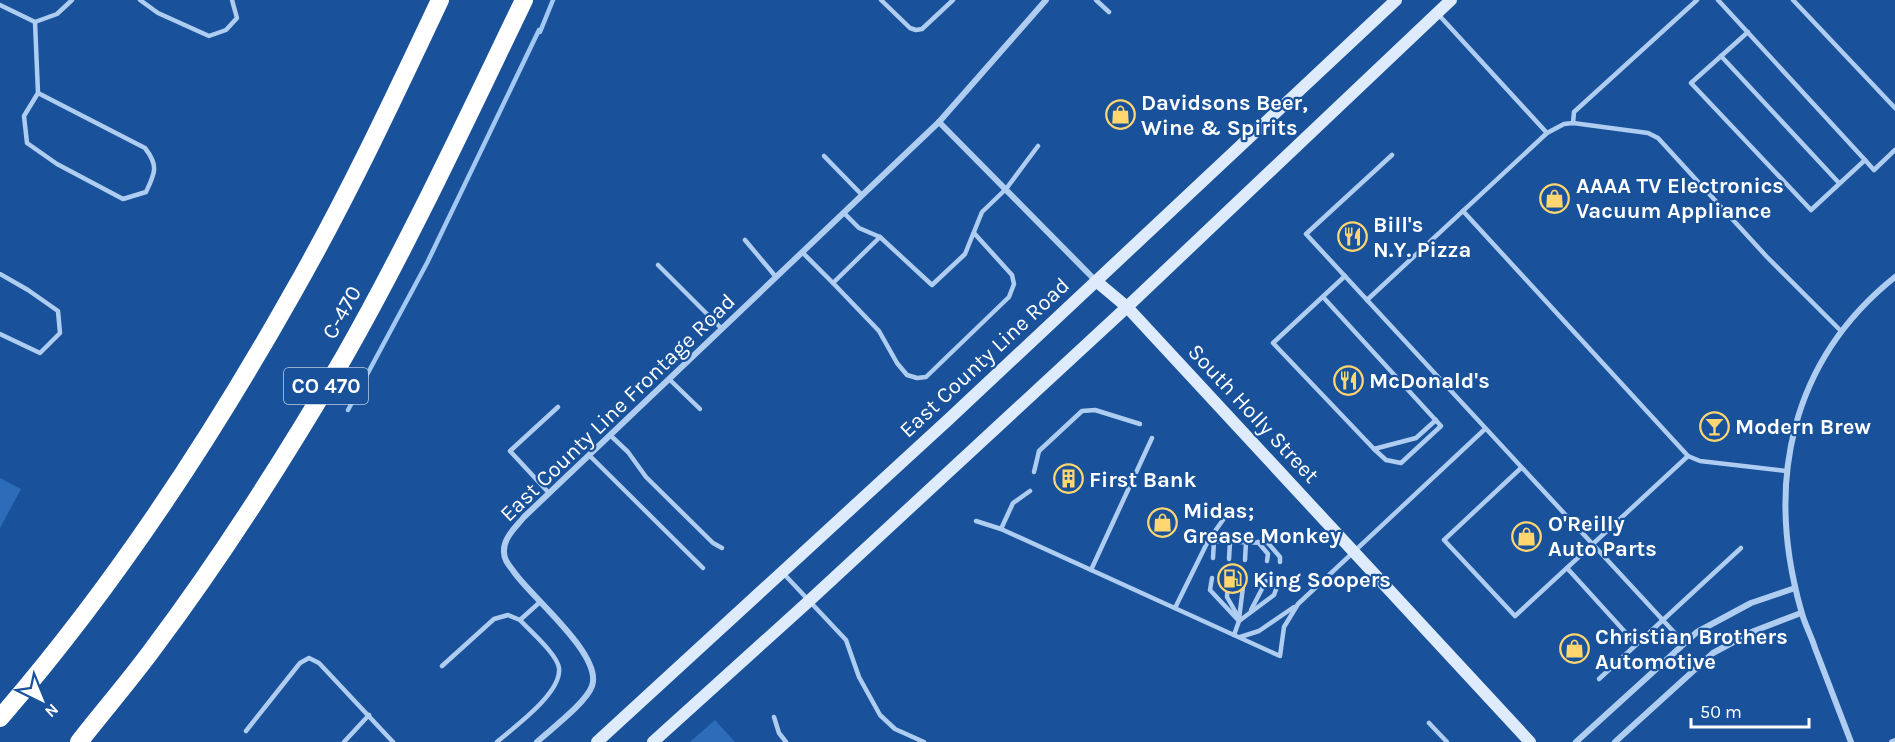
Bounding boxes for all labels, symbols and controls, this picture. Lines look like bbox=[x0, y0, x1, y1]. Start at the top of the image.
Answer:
place label: Davidsons Beer, Wine & Spirits bbox=[1141, 90, 1308, 141]
shop icon: Davidsons Beer, Wine & Spirits bbox=[1104, 99, 1136, 131]
place label: AAAA TV Electronics Vacuum Appliance bbox=[1576, 173, 1784, 224]
shop icon: AAAA TV Electronics Vacuum Appliance bbox=[1539, 182, 1571, 214]
place label: Bill's N.Y. Pizza bbox=[1373, 212, 1471, 263]
restaurant icon: Bill's N.Y. Pizza bbox=[1336, 221, 1368, 253]
street label: East County Line Road bbox=[894, 272, 1075, 443]
street label: C-470 bbox=[317, 281, 367, 344]
street label: East County Line Frontage Road bbox=[495, 288, 741, 527]
street label: South Holly Street bbox=[1182, 339, 1324, 488]
restaurant icon: McDonald's bbox=[1332, 364, 1364, 396]
road number: CO 470 bbox=[284, 368, 368, 404]
place label: McDonald's bbox=[1369, 368, 1490, 394]
bar icon: Modern Brew bbox=[1698, 410, 1730, 442]
place label: Modern Brew bbox=[1735, 414, 1871, 440]
building icon: First Bank bbox=[1052, 463, 1084, 495]
place label: First Bank bbox=[1089, 467, 1197, 493]
place label: Midas; Grease Monkey bbox=[1183, 498, 1341, 549]
shop icon: Midas; Grease Monkey bbox=[1146, 507, 1178, 539]
place label: O'Reilly Auto Parts bbox=[1548, 511, 1657, 562]
shop icon: O'Reilly Auto Parts bbox=[1511, 520, 1543, 552]
fuel station icon: King Soopers bbox=[1216, 563, 1248, 595]
place label: King Soopers bbox=[1253, 567, 1391, 593]
place label: Christian Brothers Automotive bbox=[1595, 624, 1788, 675]
shop icon: Christian Brothers Automotive bbox=[1558, 633, 1590, 665]
north arrow bbox=[12, 670, 72, 730]
scale bar bbox=[1691, 691, 1810, 729]
text: N bbox=[41, 700, 63, 721]
text: 50 m bbox=[1700, 701, 1742, 723]

